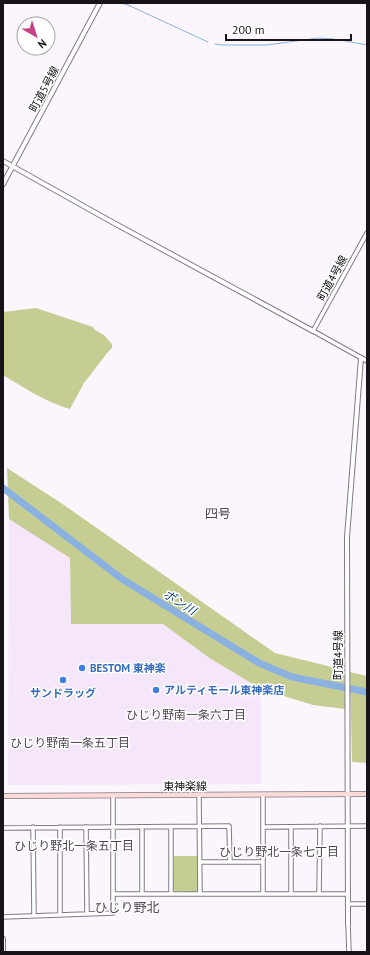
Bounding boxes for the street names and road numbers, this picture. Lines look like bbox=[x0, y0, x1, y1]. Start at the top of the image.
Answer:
street label: 町道5号線 bbox=[26, 64, 62, 114]
street label: 町道4号線 bbox=[314, 253, 350, 303]
street label: 町道4号線 bbox=[331, 630, 345, 680]
street label: 東神楽線 bbox=[163, 779, 207, 793]

